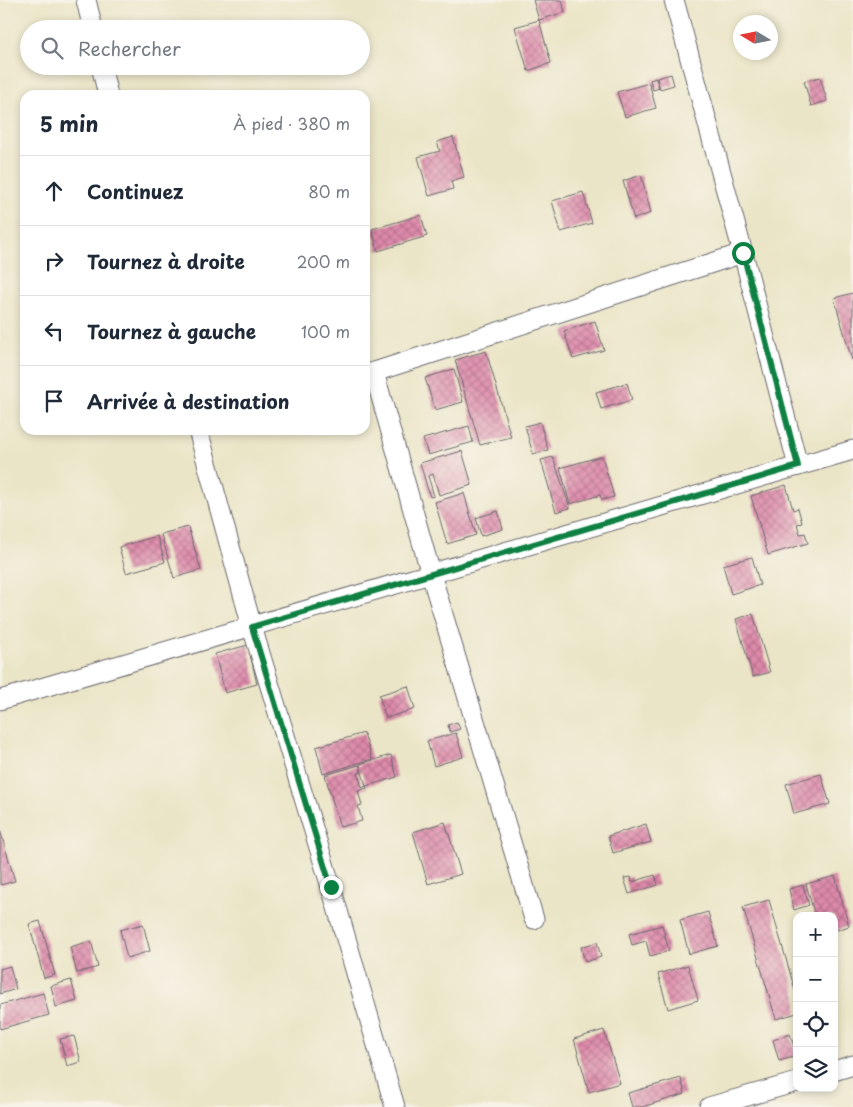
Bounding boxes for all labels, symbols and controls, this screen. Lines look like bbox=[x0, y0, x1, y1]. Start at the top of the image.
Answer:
north arrow bbox=[733, 15, 778, 60]
search box bbox=[20, 20, 370, 75]
icon: search bbox=[38, 34, 66, 62]
text: Rechercher bbox=[78, 34, 181, 62]
text: 5 min bbox=[40, 107, 98, 139]
text: À pied · 380 m bbox=[233, 111, 350, 135]
icon: ahead bbox=[40, 177, 68, 205]
text: Continuez bbox=[87, 177, 184, 205]
text: 80 m bbox=[308, 179, 350, 203]
route start bbox=[732, 242, 755, 265]
icon: right bbox=[40, 247, 68, 275]
text: Tournez à droite bbox=[87, 247, 245, 275]
text: 200 m bbox=[297, 249, 350, 273]
icon: left bbox=[40, 317, 68, 345]
text: Tournez à gauche bbox=[87, 317, 256, 345]
text: 100 m bbox=[301, 319, 350, 343]
icon: arrive bbox=[40, 387, 68, 415]
text: Arrivée à destination bbox=[87, 387, 290, 415]
route end bbox=[320, 876, 343, 899]
map controls bbox=[793, 912, 838, 1092]
button: + bbox=[793, 912, 838, 957]
button: − bbox=[793, 957, 838, 1002]
button: locate bbox=[793, 1002, 838, 1047]
button: layers bbox=[793, 1047, 838, 1092]

